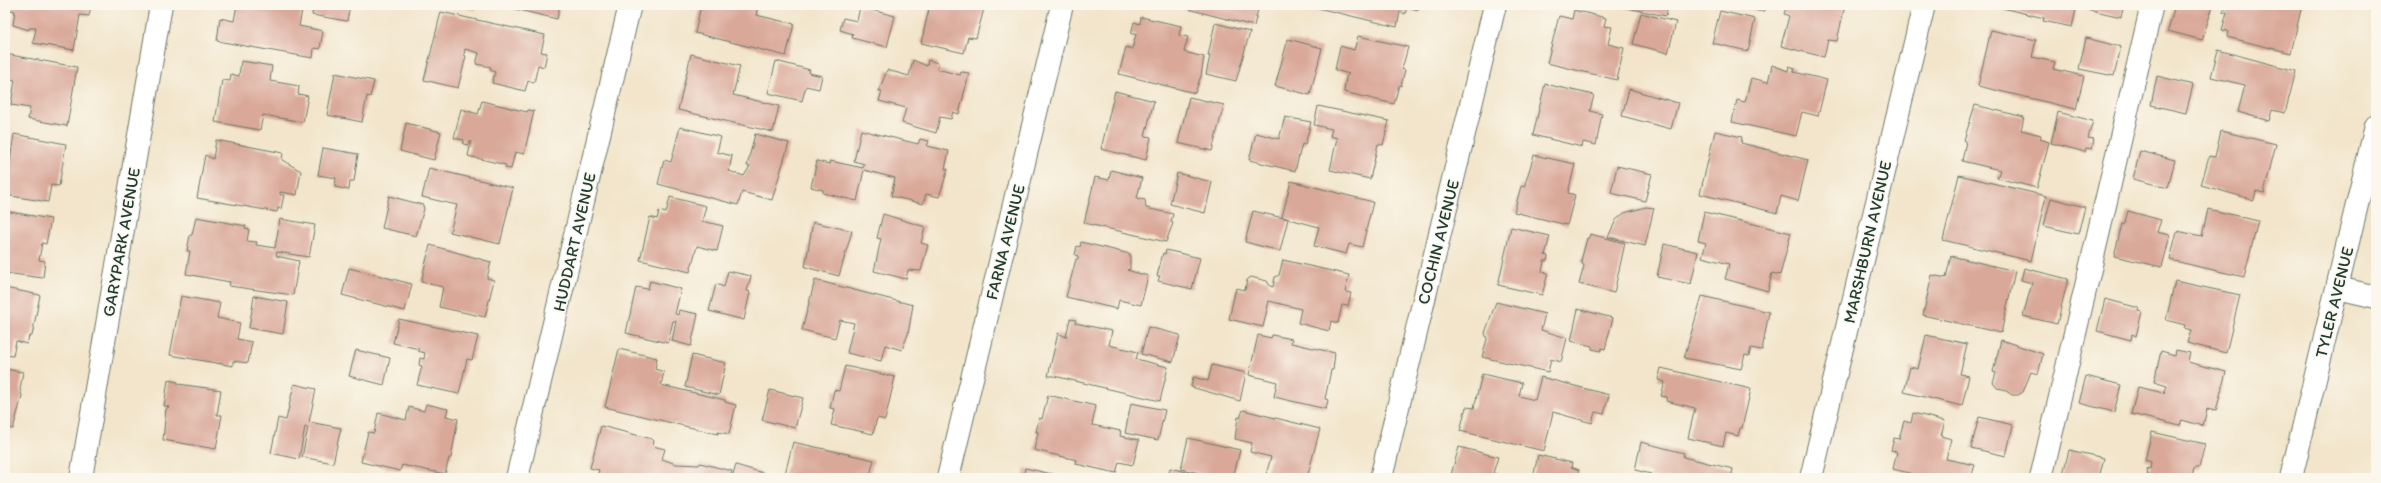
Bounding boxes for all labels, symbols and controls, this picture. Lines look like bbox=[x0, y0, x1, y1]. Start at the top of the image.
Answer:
street label: MARSHBURN AVENUE bbox=[1839, 159, 1895, 325]
street label: GARYPARK AVENUE bbox=[98, 166, 144, 318]
street label: HUDDART AVENUE bbox=[548, 171, 600, 313]
street label: COCHIN AVENUE bbox=[1413, 177, 1463, 307]
street label: FARNA AVENUE bbox=[981, 182, 1029, 302]
street label: TYLER AVENUE bbox=[2311, 244, 2357, 360]

